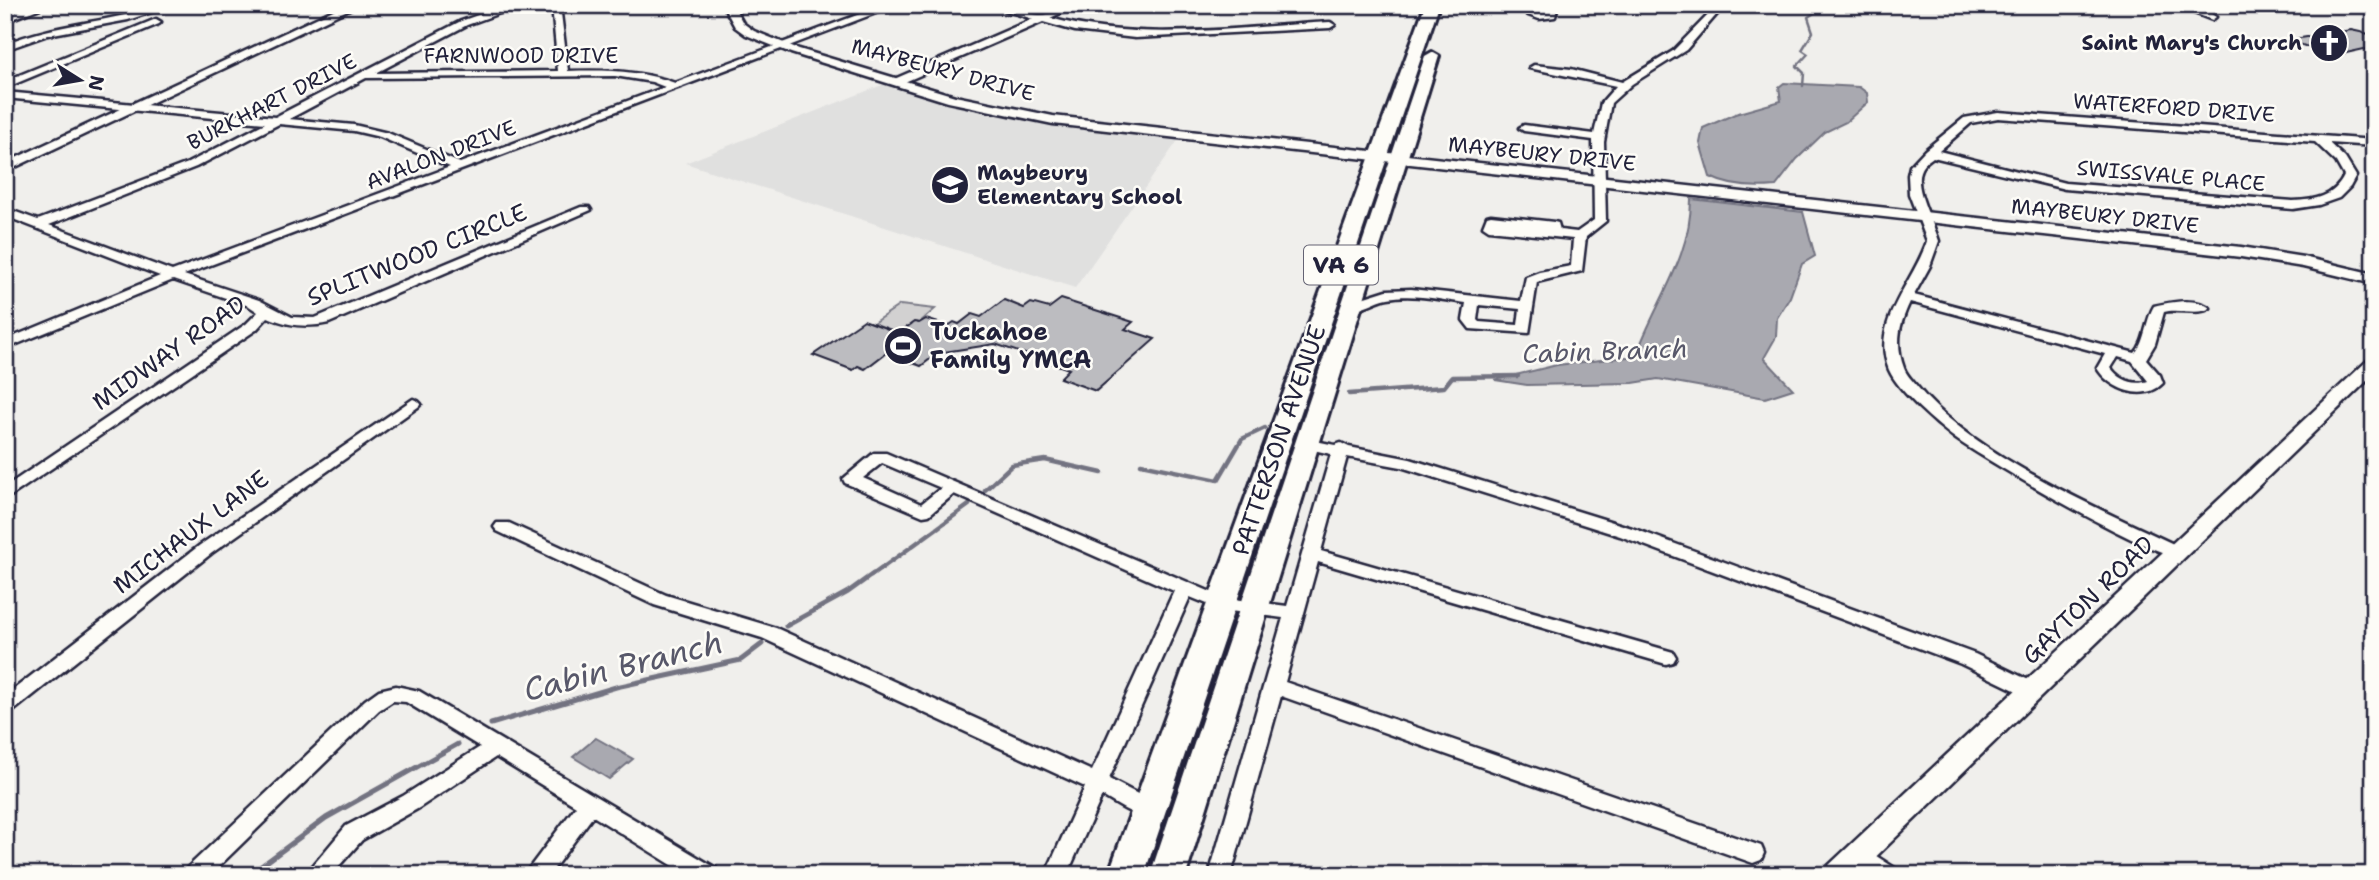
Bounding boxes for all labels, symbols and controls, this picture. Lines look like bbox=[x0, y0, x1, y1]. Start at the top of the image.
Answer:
church icon: Saint Mary's Church bbox=[2308, 22, 2350, 64]
place label: Saint Mary's Church bbox=[2082, 29, 2302, 57]
street label: MAYBEURY DRIVE bbox=[848, 32, 1038, 108]
street label: FARNWOOD DRIVE bbox=[424, 42, 618, 70]
north arrow bbox=[46, 46, 116, 116]
street label: BURKHART DRIVE bbox=[183, 47, 361, 157]
text: N bbox=[82, 73, 110, 93]
street label: WATERFORD DRIVE bbox=[2072, 87, 2276, 129]
street label: AVALON DRIVE bbox=[362, 113, 520, 197]
street label: MAYBEURY DRIVE bbox=[1447, 130, 1637, 178]
street label: SWISSVALE PLACE bbox=[2076, 154, 2266, 198]
place label: Maybeury Elementary School bbox=[977, 159, 1182, 211]
school or university icon: Maybeury Elementary School bbox=[929, 164, 971, 206]
street label: MAYBEURY DRIVE bbox=[2010, 192, 2200, 240]
street label: SPLITWOOD CIRCLE bbox=[302, 196, 532, 314]
road number: VA 6 bbox=[1304, 246, 1378, 284]
street label: MIDWAY ROAD bbox=[86, 288, 252, 418]
place label: Tuckahoe Family YMCA bbox=[930, 316, 1091, 376]
street label: PATTERSON AVENUE bbox=[1225, 321, 1333, 559]
sports icon: Tuckahoe Family YMCA bbox=[882, 325, 924, 367]
water label: Cabin Branch bbox=[1522, 330, 1688, 371]
street label: MICHAUX LANE bbox=[107, 463, 275, 601]
street label: GAYTON ROAD bbox=[2015, 529, 2161, 671]
water label: Cabin Branch bbox=[519, 620, 727, 711]

